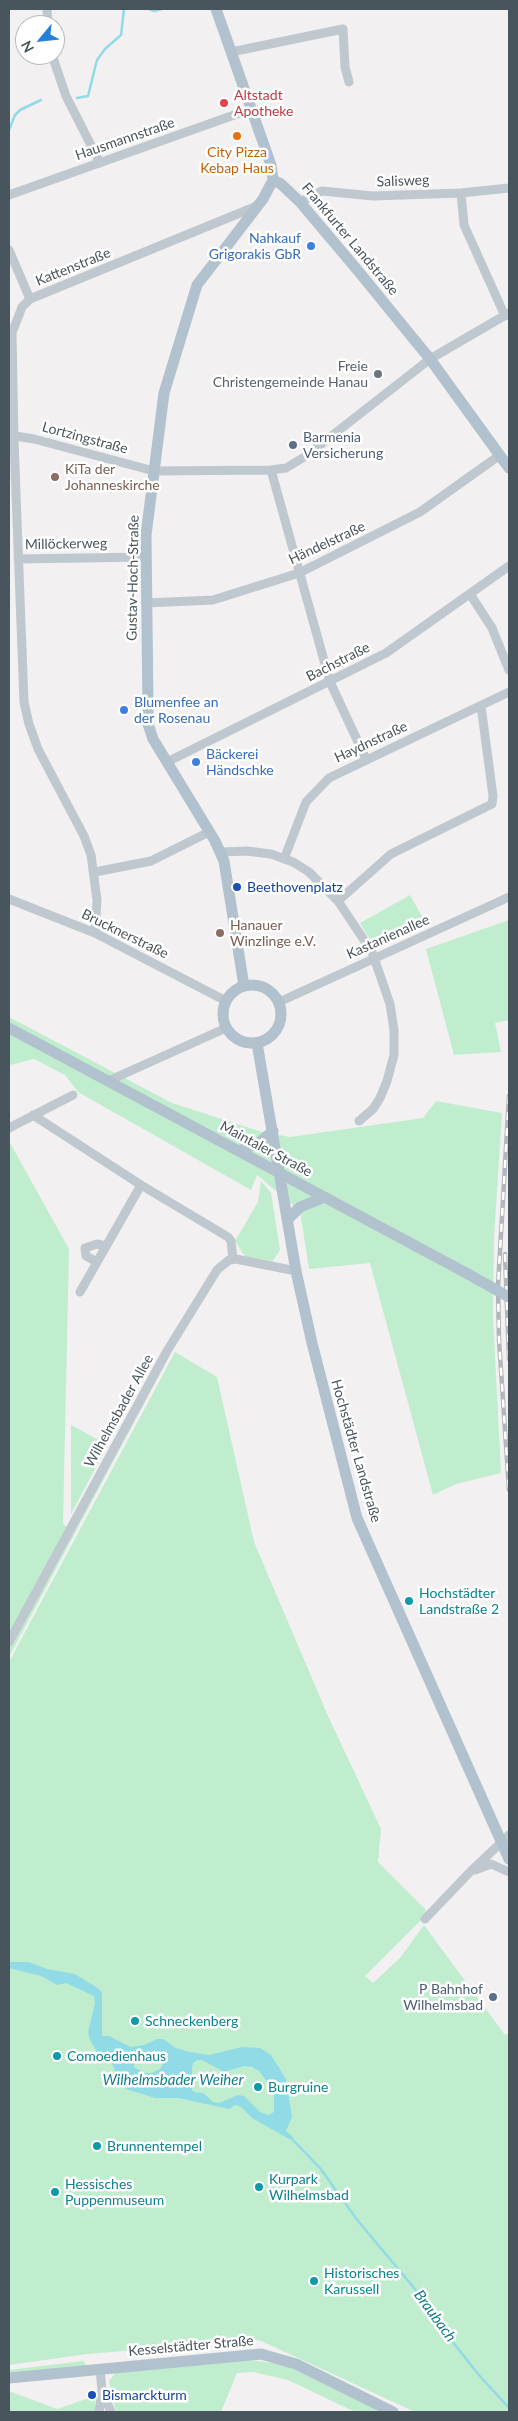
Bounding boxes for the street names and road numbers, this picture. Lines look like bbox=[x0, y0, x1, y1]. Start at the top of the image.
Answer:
street label: Hausmannstraße bbox=[73, 114, 177, 164]
street label: Salisweg bbox=[376, 172, 430, 190]
street label: Frankfurter Landstraße bbox=[298, 179, 402, 299]
street label: Kattenstraße bbox=[33, 244, 113, 290]
street label: Lortzingstraße bbox=[40, 418, 130, 458]
street label: Gustav-Hoch-Straße bbox=[124, 515, 142, 641]
street label: Händelstraße bbox=[286, 518, 368, 568]
street label: Millöckerweg bbox=[25, 535, 107, 553]
street label: Bachstraße bbox=[303, 639, 373, 685]
street label: Haydnstraße bbox=[332, 718, 410, 766]
street label: Brucknerstraße bbox=[79, 906, 171, 962]
street label: Kastanienallee bbox=[344, 911, 432, 963]
street label: Maintaler Straße bbox=[217, 1118, 315, 1180]
street label: Wilhelmsbader Allee bbox=[81, 1351, 157, 1471]
street label: Hochstädter Landstraße bbox=[328, 1377, 384, 1525]
street label: Kesselstädter Straße bbox=[128, 2332, 254, 2360]

